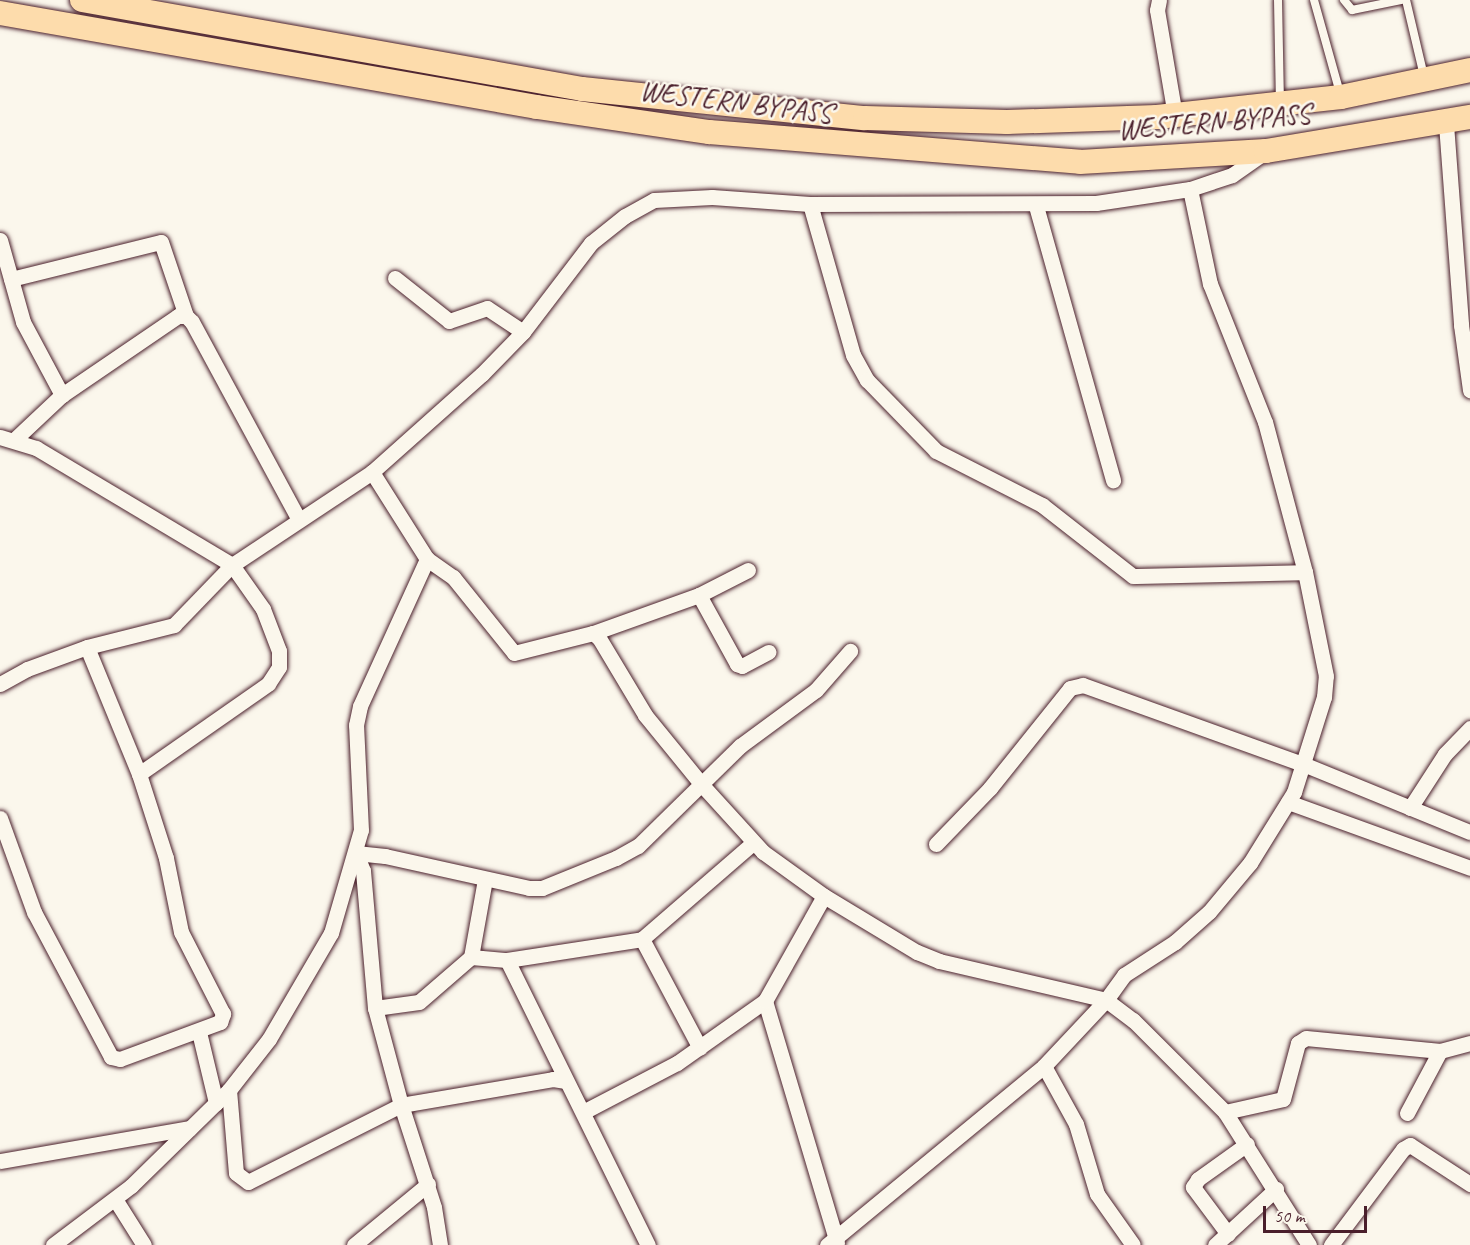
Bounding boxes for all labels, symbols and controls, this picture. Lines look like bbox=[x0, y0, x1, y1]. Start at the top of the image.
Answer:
street label: WESTERN BYPASS bbox=[639, 74, 833, 130]
street label: WESTERN BYPASS bbox=[1117, 97, 1311, 147]
scale bar bbox=[1266, 1194, 1370, 1232]
text: 50 m bbox=[1274, 1205, 1305, 1227]

